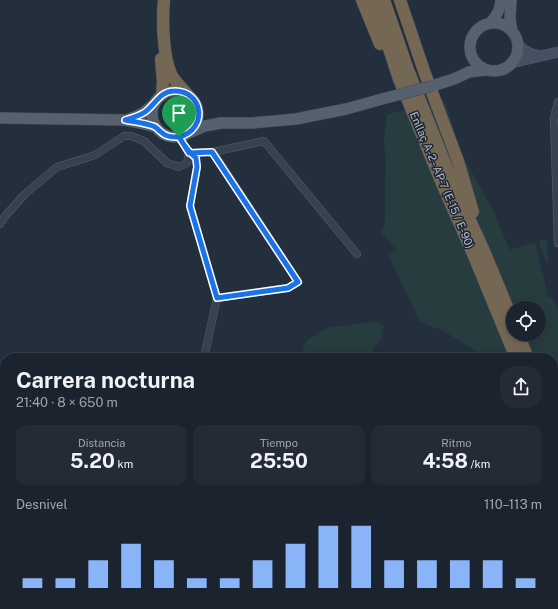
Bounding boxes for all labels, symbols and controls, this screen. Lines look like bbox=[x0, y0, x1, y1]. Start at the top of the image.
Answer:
pin bbox=[162, 96, 196, 137]
icon: arrive bbox=[168, 102, 190, 124]
street label: Enllaç A-2 - AP-7 (E-15 / E-90) bbox=[407, 110, 476, 250]
map controls bbox=[506, 301, 546, 341]
button: locate bbox=[506, 301, 546, 341]
button: share bbox=[500, 366, 542, 408]
text: Carrera nocturna bbox=[16, 367, 195, 393]
text: 21:40 · 8 × 650 m bbox=[16, 395, 118, 410]
text: Distancia bbox=[78, 437, 125, 449]
text: Tiempo bbox=[260, 437, 298, 449]
text: Ritmo bbox=[441, 437, 471, 449]
text: 5.20 bbox=[70, 449, 115, 473]
text: 25:50 bbox=[250, 449, 308, 473]
text: 4:58 bbox=[422, 449, 468, 473]
text: km bbox=[115, 458, 133, 470]
text: /km bbox=[468, 458, 490, 470]
text: Desnivel bbox=[16, 497, 67, 512]
text: 110–113 m bbox=[484, 497, 542, 512]

